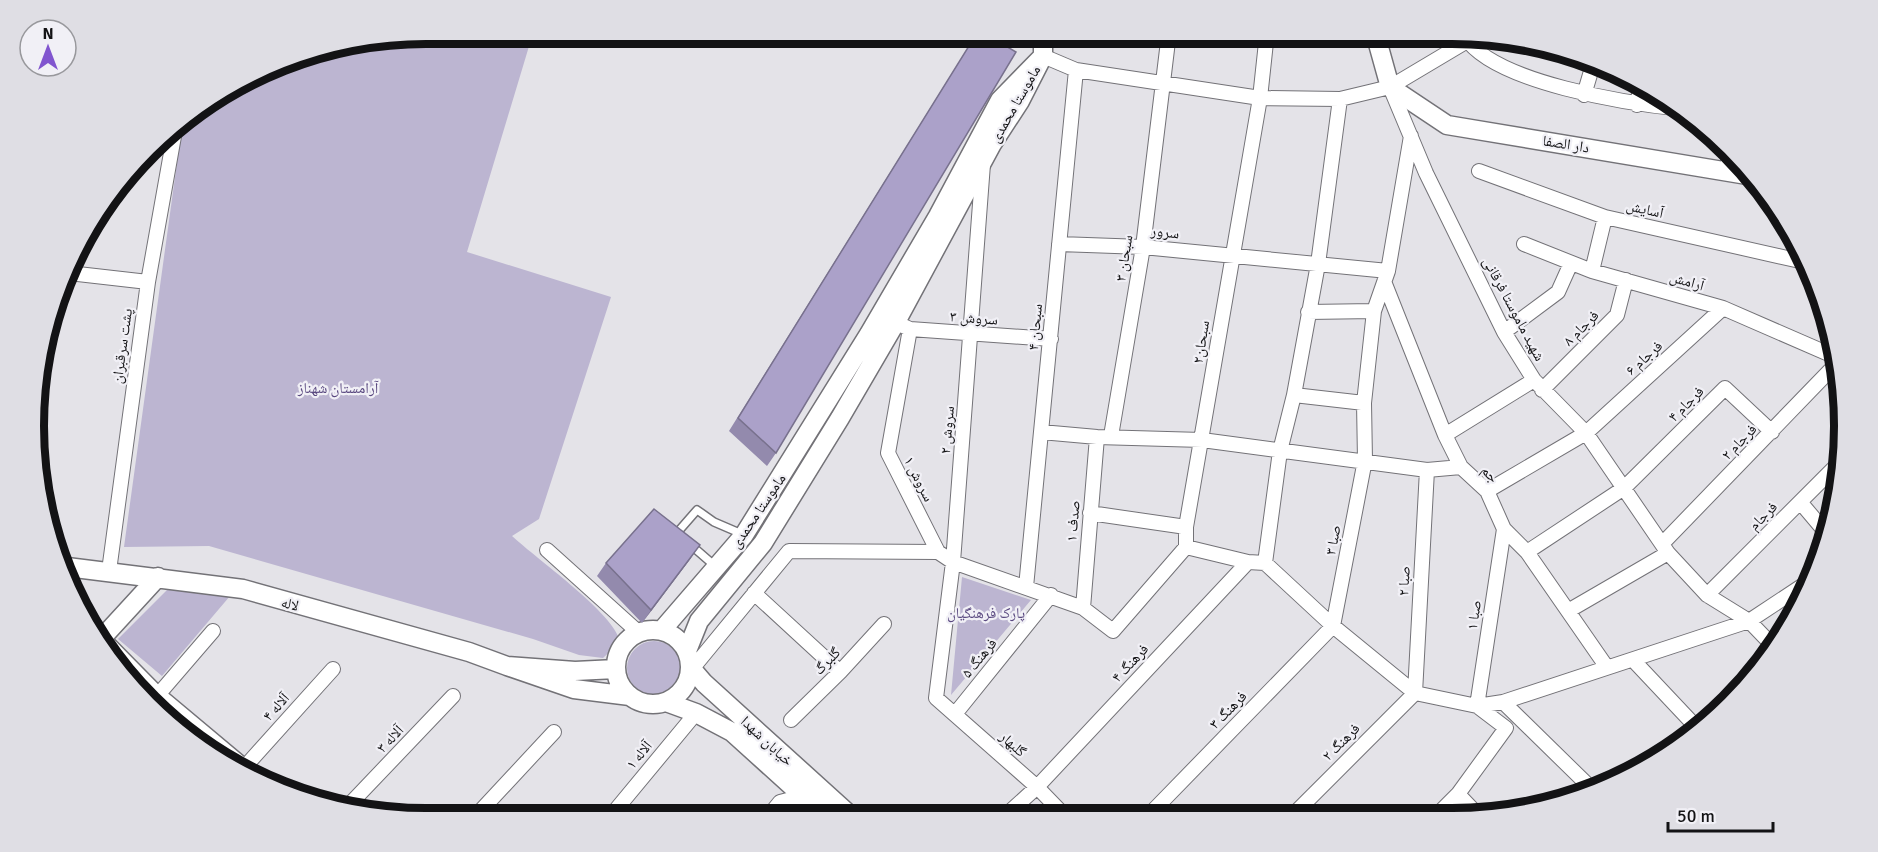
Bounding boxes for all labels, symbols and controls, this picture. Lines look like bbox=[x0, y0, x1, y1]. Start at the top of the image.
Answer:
north arrow bbox=[18, 18, 78, 78]
text: N bbox=[42, 24, 54, 44]
street label: ماموستا محمدی bbox=[986, 62, 1045, 146]
street label: دار الصفا bbox=[1541, 131, 1591, 157]
street label: آسایش bbox=[1624, 196, 1667, 223]
street label: سرور bbox=[1149, 221, 1180, 242]
street label: سبحان ۳ bbox=[1111, 233, 1138, 283]
street label: شهید ماموستا فرقانی bbox=[1478, 254, 1549, 365]
street label: آرامش bbox=[1667, 268, 1707, 296]
street label: سبحان ۴ bbox=[1024, 303, 1047, 351]
street label: فرجام ۸ bbox=[1559, 306, 1603, 350]
street label: پشت سرقبران bbox=[108, 307, 137, 385]
street label: سروش ۳ bbox=[949, 307, 999, 330]
street label: سبحان۲ bbox=[1189, 319, 1214, 365]
street label: فرجام ۶ bbox=[1622, 337, 1667, 380]
park label: آرامستان شهناز bbox=[297, 379, 379, 398]
street label: فرجام ۴ bbox=[1664, 382, 1708, 426]
street label: سروش ۲ bbox=[936, 405, 959, 455]
street label: فرجام ۲ bbox=[1718, 420, 1761, 464]
street label: سروش ۱ bbox=[899, 453, 938, 505]
street label: جم bbox=[1477, 461, 1503, 488]
street label: ماموستا محمدی bbox=[726, 470, 790, 552]
street label: فرجام bbox=[1745, 498, 1782, 535]
street label: صدف ۱ bbox=[1062, 499, 1084, 543]
street label: صبا ۳ bbox=[1321, 524, 1345, 556]
street label: صبا ۲ bbox=[1394, 566, 1414, 596]
street label: لاله bbox=[279, 593, 301, 615]
street label: صبا ۱ bbox=[1463, 599, 1485, 631]
park label: پارک فرهنگیان bbox=[947, 604, 1025, 623]
street label: فرهنگ ۵ bbox=[958, 634, 1000, 682]
street label: فرهنگ ۴ bbox=[1108, 640, 1152, 686]
street label: گلبرگ bbox=[810, 643, 845, 678]
street label: فرهنگ ۳ bbox=[1206, 687, 1250, 733]
street label: آلاله ۴ bbox=[259, 688, 294, 725]
street label: خیابان شهدا bbox=[736, 712, 797, 771]
street label: فرهنگ ۲ bbox=[1318, 719, 1364, 765]
street label: آلاله ۳ bbox=[373, 721, 408, 757]
street label: گلبهار bbox=[995, 727, 1030, 761]
street label: آلاله ۱ bbox=[622, 736, 657, 773]
scale bar bbox=[1668, 795, 1773, 833]
text: 50 m bbox=[1677, 805, 1715, 827]

